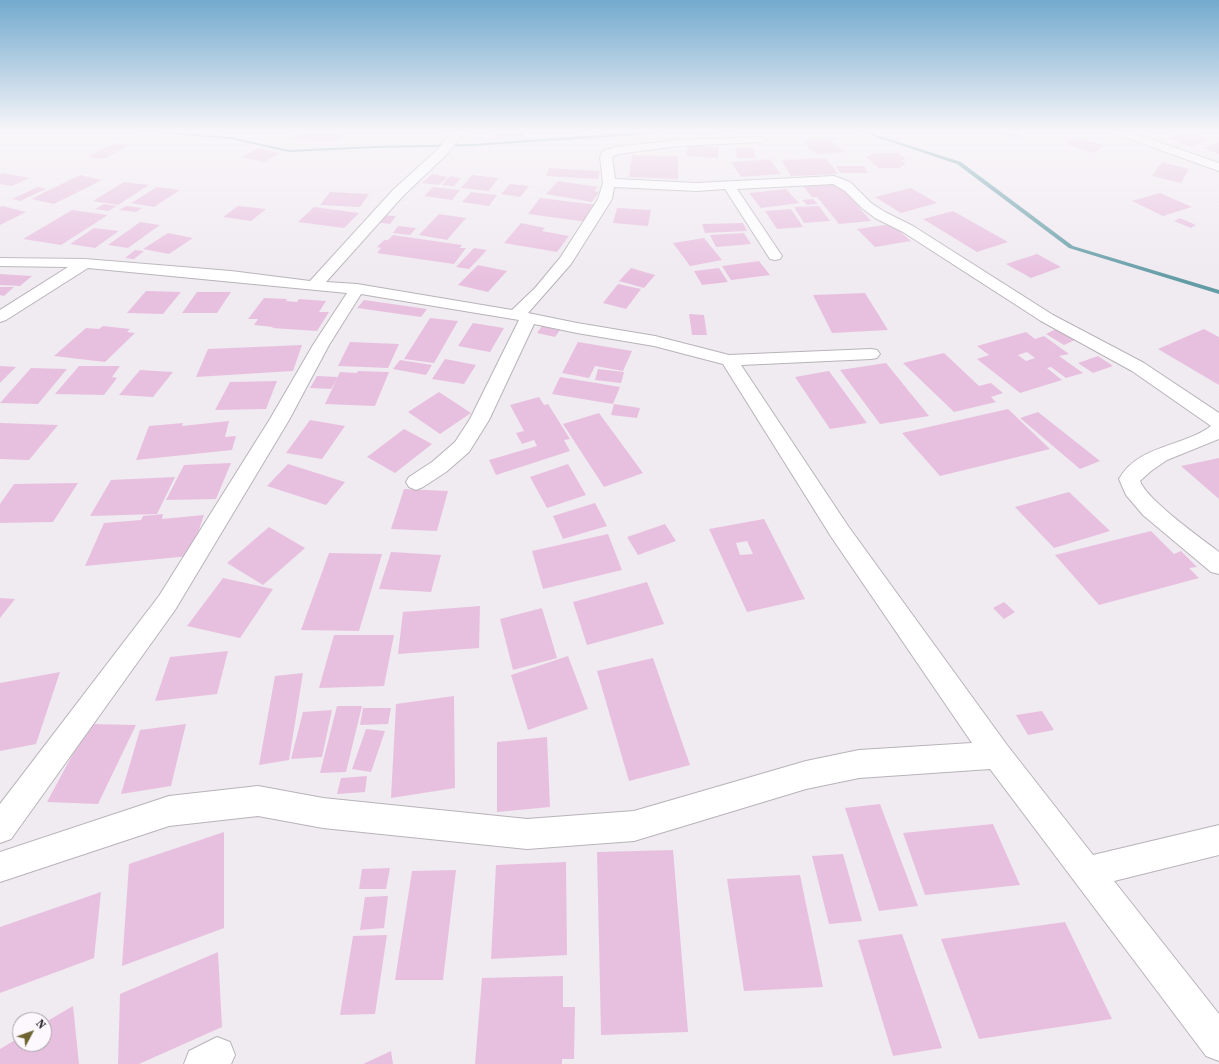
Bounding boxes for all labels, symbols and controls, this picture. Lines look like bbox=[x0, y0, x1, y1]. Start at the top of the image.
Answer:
north arrow bbox=[12, 1012, 52, 1052]
text: N bbox=[32, 1017, 49, 1032]

